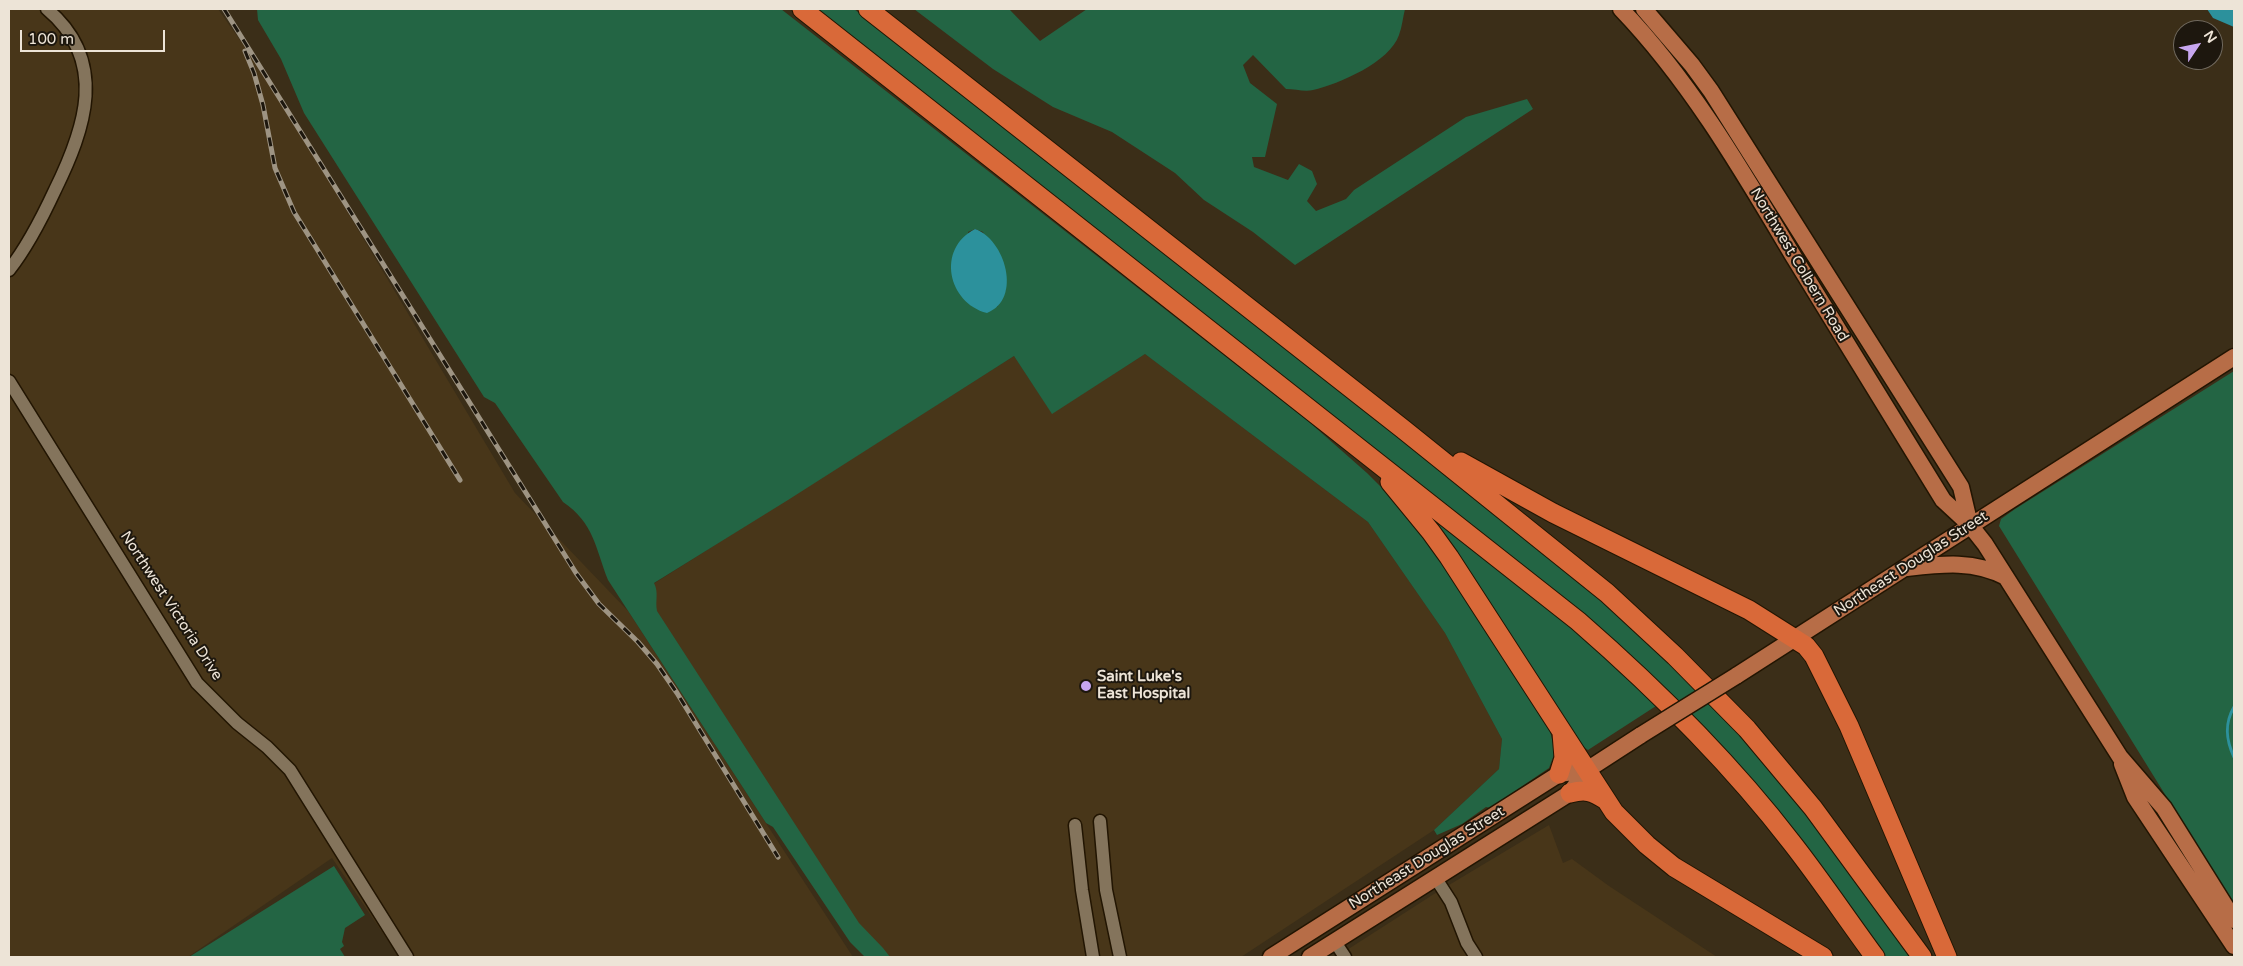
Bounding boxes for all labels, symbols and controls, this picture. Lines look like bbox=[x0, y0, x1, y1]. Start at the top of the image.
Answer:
scale bar bbox=[22, 20, 168, 52]
north arrow bbox=[2173, 20, 2223, 70]
text: N bbox=[2200, 27, 2220, 46]
text: 100 m bbox=[28, 30, 74, 48]
street label: Northwest Colbern Road bbox=[1746, 185, 1852, 345]
street label: Northeast Douglas Street bbox=[1831, 507, 1991, 621]
street label: Northwest Victoria Drive bbox=[116, 528, 226, 684]
place label: Saint Luke's East Hospital bbox=[1097, 668, 1190, 703]
marker: Saint Luke's East Hospital bbox=[1079, 679, 1093, 693]
street label: Northeast Douglas Street bbox=[1346, 803, 1508, 913]

